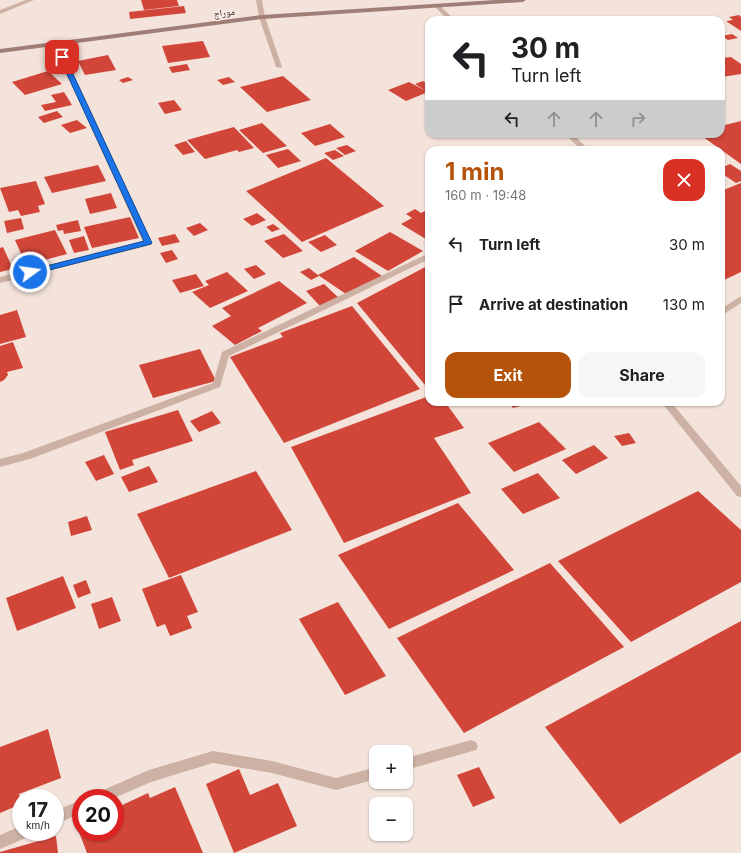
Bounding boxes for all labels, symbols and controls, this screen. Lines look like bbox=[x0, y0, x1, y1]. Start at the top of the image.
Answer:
street label: موراج bbox=[212, 5, 236, 20]
text: 30 m bbox=[511, 31, 580, 65]
icon: left bbox=[445, 32, 497, 84]
pin bbox=[45, 40, 79, 74]
icon: arrive bbox=[51, 46, 73, 68]
text: Turn left bbox=[511, 65, 581, 86]
icon: left bbox=[501, 108, 523, 130]
icon: ahead bbox=[543, 108, 565, 130]
icon: ahead bbox=[585, 108, 607, 130]
icon: right bbox=[627, 108, 649, 130]
text: 1 min bbox=[445, 157, 504, 186]
button: close bbox=[663, 159, 705, 201]
text: 160 m · 19:48 bbox=[445, 187, 526, 203]
icon: left bbox=[445, 233, 467, 255]
text: Turn left bbox=[479, 235, 540, 254]
text: 30 m bbox=[669, 235, 705, 254]
position arrow bbox=[9, 251, 51, 293]
icon: arrive bbox=[445, 293, 467, 315]
text: Arrive at destination bbox=[479, 295, 628, 314]
text: 130 m bbox=[663, 295, 705, 314]
button: Exit bbox=[445, 352, 571, 398]
button: Share bbox=[579, 352, 705, 398]
map controls bbox=[369, 745, 413, 841]
button: + bbox=[369, 745, 413, 789]
speed limit sign: 20 bbox=[72, 789, 124, 841]
button: − bbox=[369, 797, 413, 841]
text: 17 bbox=[28, 798, 48, 822]
text: km/h bbox=[26, 819, 50, 831]

